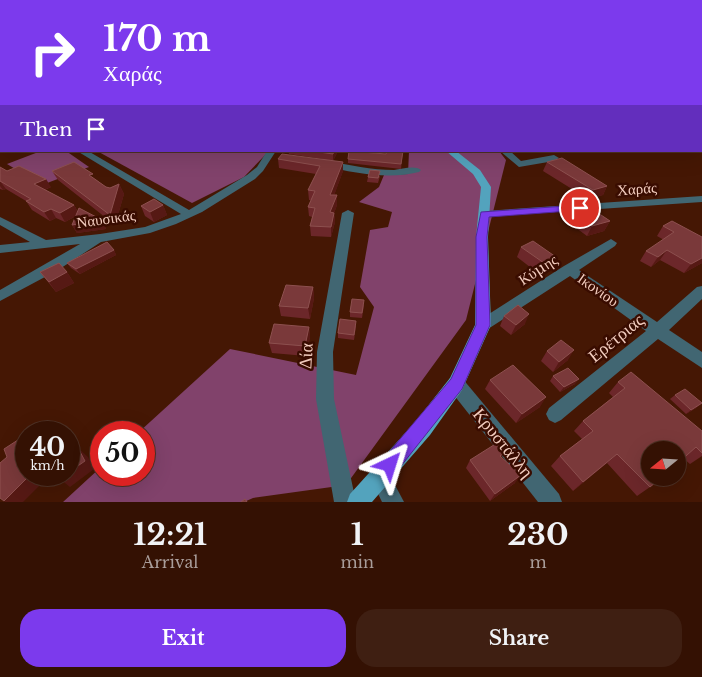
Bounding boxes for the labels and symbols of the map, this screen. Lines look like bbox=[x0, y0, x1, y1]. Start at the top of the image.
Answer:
street label: Χαράς bbox=[616, 178, 658, 199]
pin bbox=[559, 187, 601, 229]
street label: Ναυσικάς bbox=[75, 205, 137, 232]
street label: Κύμης bbox=[515, 250, 561, 289]
street label: Ικονίου bbox=[574, 269, 622, 310]
street label: Ερέτριας bbox=[584, 309, 648, 367]
street label: Δία bbox=[294, 342, 318, 369]
street label: Κρυστάλλη bbox=[468, 403, 538, 483]
speed limit sign: 50 bbox=[90, 421, 155, 486]
position arrow bbox=[363, 438, 415, 490]
north arrow bbox=[641, 441, 686, 486]

